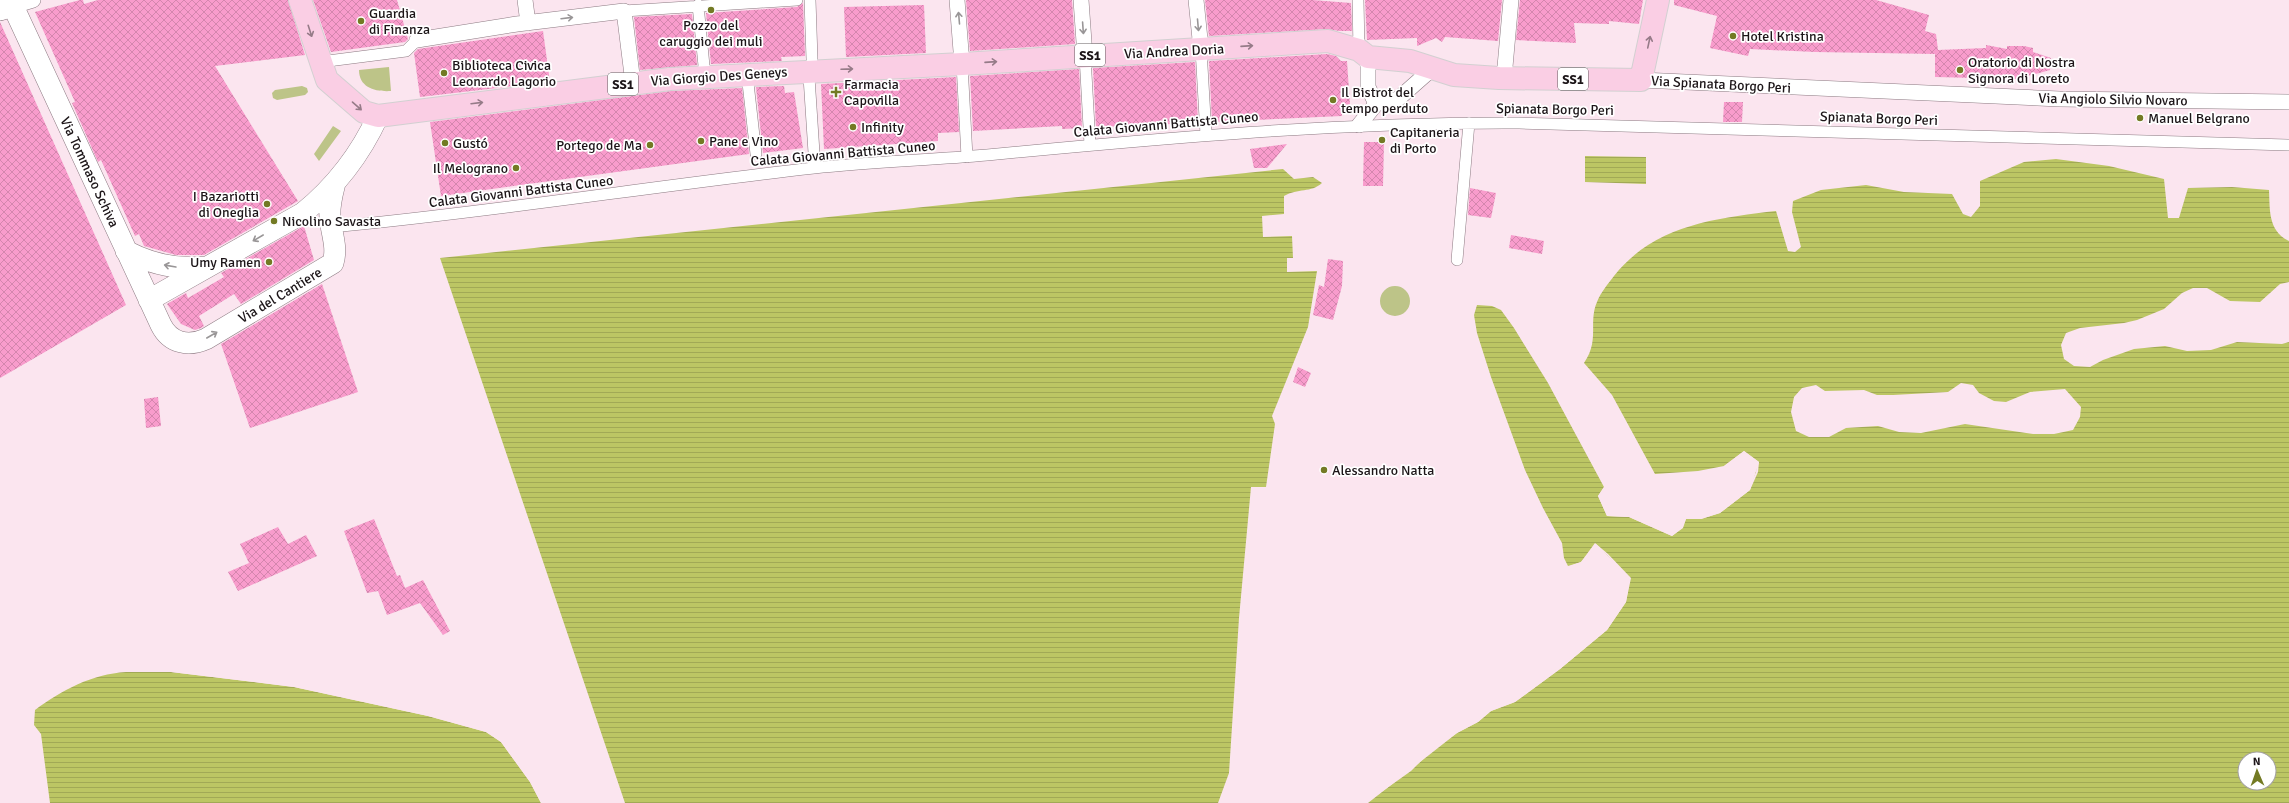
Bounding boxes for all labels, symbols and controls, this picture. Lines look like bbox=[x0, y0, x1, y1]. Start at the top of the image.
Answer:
place label: Guardia di Finanza bbox=[369, 5, 430, 38]
marker: Pozzo del caruggio dei muli bbox=[706, 5, 716, 15]
one-way arrow bbox=[955, 12, 962, 25]
one-way arrow bbox=[560, 14, 573, 22]
marker: Guardia di Finanza bbox=[356, 16, 366, 26]
place label: Pozzo del caruggio dei muli bbox=[659, 17, 763, 50]
one-way arrow bbox=[1195, 18, 1202, 31]
one-way arrow bbox=[1079, 21, 1087, 34]
one-way arrow bbox=[307, 25, 315, 37]
place label: Hotel Kristina bbox=[1741, 28, 1824, 45]
marker: Hotel Kristina bbox=[1728, 31, 1738, 41]
one-way arrow bbox=[1646, 35, 1654, 48]
street label: Via Andrea Doria bbox=[1123, 40, 1225, 63]
one-way arrow bbox=[1240, 43, 1253, 50]
road number: SS1 bbox=[1075, 44, 1105, 66]
place label: Oratorio di Nostra Signora di Loreto bbox=[1968, 54, 2075, 87]
place label: Biblioteca Civica Leonardo Lagorio bbox=[452, 57, 556, 90]
one-way arrow bbox=[984, 59, 997, 66]
street label: Via Giorgio Des Geneys bbox=[650, 63, 788, 90]
one-way arrow bbox=[840, 65, 853, 72]
marker: Oratorio di Nostra Signora di Loreto bbox=[1955, 65, 1965, 75]
marker: Biblioteca Civica Leonardo Lagorio bbox=[439, 68, 449, 78]
road number: SS1 bbox=[1558, 68, 1588, 90]
street label: Via Spianata Borgo Peri bbox=[1651, 72, 1791, 97]
road number: SS1 bbox=[608, 73, 638, 95]
place label: Farmacia Capovilla bbox=[844, 76, 899, 109]
place label: Il Bistrot del tempo perduto bbox=[1341, 84, 1428, 117]
marker: Farmacia Capovilla bbox=[831, 87, 841, 97]
street label: Via Angiolo Silvio Novaro bbox=[2038, 90, 2188, 109]
marker: Il Bistrot del tempo perduto bbox=[1328, 95, 1338, 105]
one-way arrow bbox=[470, 99, 483, 106]
street label: Spianata Borgo Peri bbox=[1496, 100, 1614, 119]
one-way arrow bbox=[351, 101, 362, 110]
street label: Calata Giovanni Battista Cuneo bbox=[1073, 108, 1259, 141]
street label: Spianata Borgo Peri bbox=[1820, 108, 1938, 129]
place label: Manuel Belgrano bbox=[2148, 110, 2250, 127]
marker: Manuel Belgrano bbox=[2135, 113, 2145, 123]
street label: Via Tommaso Schiva bbox=[56, 114, 123, 230]
place label: Infinity bbox=[861, 119, 904, 136]
marker: Infinity bbox=[848, 122, 858, 132]
place label: Capitaneria di Porto bbox=[1390, 124, 1460, 157]
place label: Pane e Vino bbox=[709, 133, 778, 150]
place label: Gustó bbox=[453, 135, 488, 152]
marker: Capitaneria di Porto bbox=[1377, 135, 1387, 145]
marker: Pane e Vino bbox=[696, 136, 706, 146]
place label: Portego de Ma bbox=[556, 137, 642, 154]
street label: Calata Giovanni Battista Cuneo bbox=[750, 137, 936, 170]
marker: Gustó bbox=[440, 138, 450, 148]
marker: Portego de Ma bbox=[645, 140, 655, 150]
place label: Il Melograno bbox=[433, 160, 508, 177]
marker: Il Melograno bbox=[511, 163, 521, 173]
street label: Calata Giovanni Battista Cuneo bbox=[428, 172, 614, 211]
place label: I Bazariotti di Oneglia bbox=[193, 188, 259, 221]
marker: I Bazariotti di Oneglia bbox=[262, 199, 272, 209]
place label: Nicolino Savasta bbox=[282, 213, 381, 230]
marker: Nicolino Savasta bbox=[269, 216, 279, 226]
one-way arrow bbox=[252, 235, 264, 243]
place label: Umy Ramen bbox=[190, 254, 261, 271]
marker: Umy Ramen bbox=[264, 257, 274, 267]
one-way arrow bbox=[164, 262, 177, 270]
street label: Via del Cantiere bbox=[235, 264, 325, 327]
one-way arrow bbox=[206, 331, 218, 339]
place label: Alessandro Natta bbox=[1332, 462, 1434, 479]
marker: Alessandro Natta bbox=[1319, 465, 1329, 475]
north arrow bbox=[2237, 751, 2277, 791]
text: N bbox=[2253, 755, 2261, 768]

